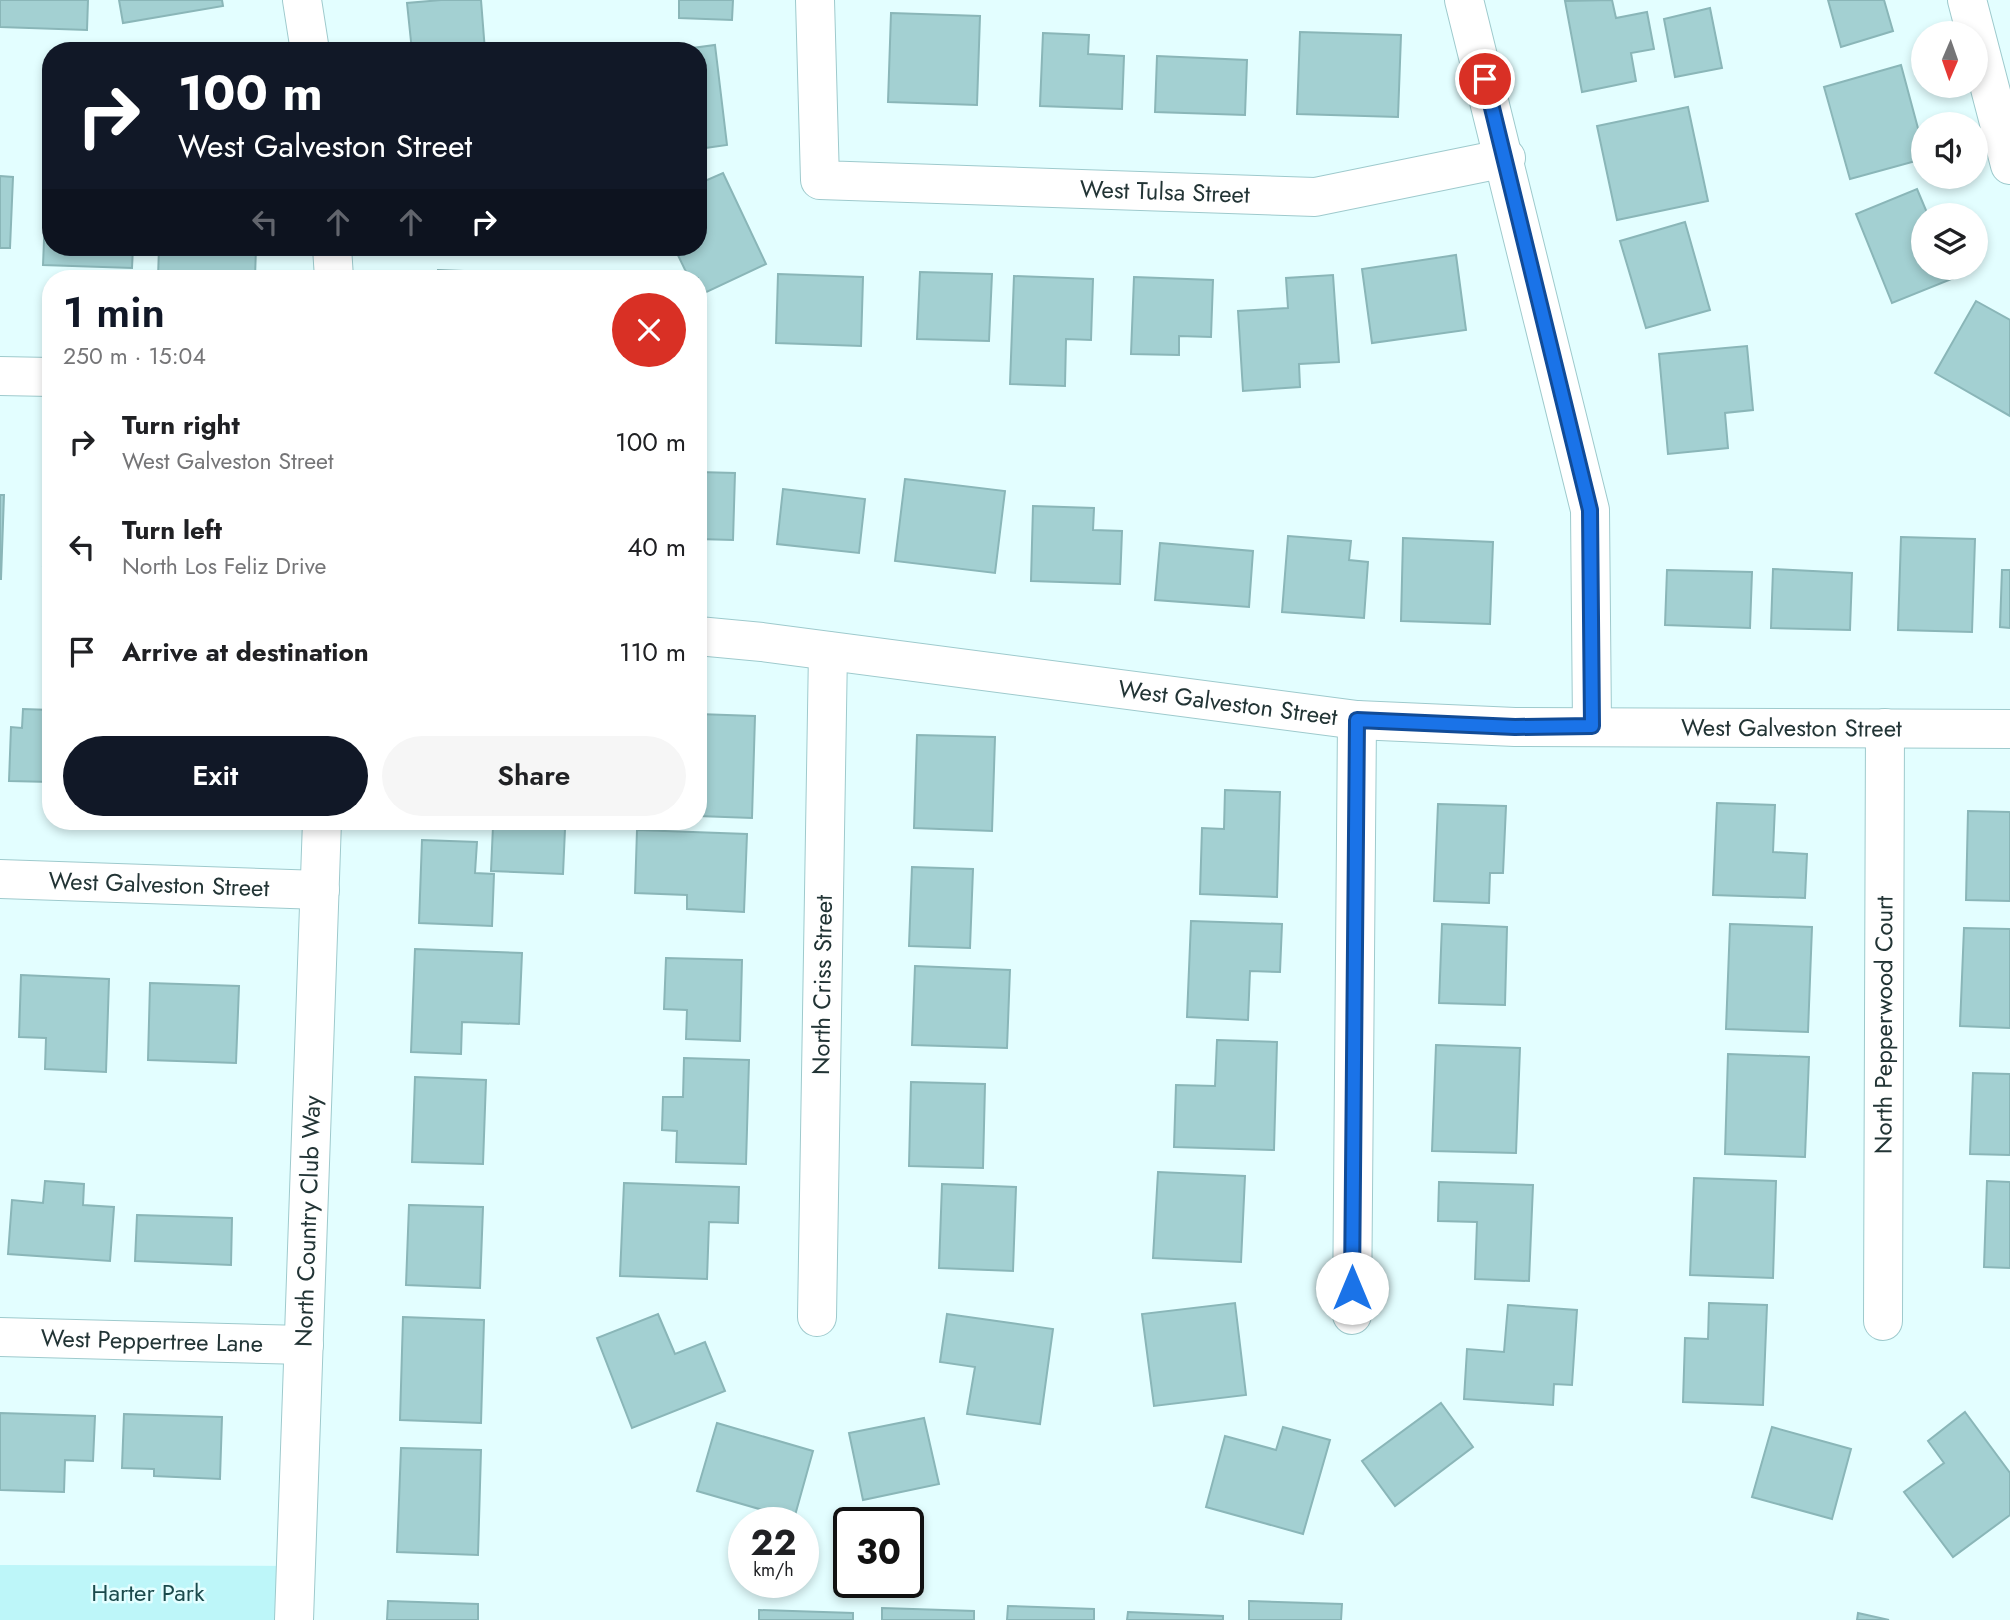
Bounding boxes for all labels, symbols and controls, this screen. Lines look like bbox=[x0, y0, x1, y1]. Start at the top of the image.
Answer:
north arrow bbox=[1911, 21, 1988, 98]
map controls bbox=[1911, 21, 1988, 280]
pin bbox=[1455, 49, 1515, 109]
text: 100 m bbox=[178, 58, 323, 128]
icon: arrive bbox=[1466, 60, 1504, 98]
icon: right bbox=[63, 70, 154, 161]
button: sound bbox=[1911, 112, 1988, 189]
text: West Galveston Street bbox=[178, 123, 472, 169]
street label: West Tulsa Street bbox=[1079, 171, 1251, 212]
icon: left bbox=[246, 203, 284, 241]
icon: ahead bbox=[319, 203, 357, 241]
icon: ahead bbox=[392, 203, 430, 241]
icon: right bbox=[465, 203, 503, 241]
button: layers bbox=[1911, 203, 1988, 280]
text: 1 min bbox=[63, 282, 165, 343]
button: close bbox=[612, 293, 686, 367]
text: 250 m · 15:04 bbox=[63, 339, 206, 373]
text: Turn right bbox=[122, 406, 240, 444]
icon: right bbox=[63, 423, 101, 461]
text: 100 m bbox=[615, 423, 686, 461]
text: West Galveston Street bbox=[122, 444, 333, 478]
text: Turn left bbox=[122, 511, 222, 549]
icon: left bbox=[63, 528, 101, 566]
text: 40 m bbox=[627, 528, 686, 566]
text: North Los Feliz Drive bbox=[122, 549, 326, 583]
icon: arrive bbox=[63, 633, 101, 671]
text: Arrive at destination bbox=[122, 633, 369, 671]
text: 110 m bbox=[619, 633, 686, 671]
street label: West Galveston Street bbox=[1116, 671, 1340, 734]
street label: West Galveston Street bbox=[1681, 710, 1902, 746]
button: Exit bbox=[63, 736, 368, 816]
button: Share bbox=[382, 736, 686, 816]
street label: West Galveston Street bbox=[48, 863, 270, 905]
street label: North Criss Street bbox=[803, 894, 841, 1075]
street label: North Pepperwood Court bbox=[1866, 896, 1901, 1154]
street label: North Country Club Way bbox=[286, 1094, 329, 1348]
position arrow bbox=[1315, 1251, 1389, 1325]
street label: West Peppertree Lane bbox=[40, 1320, 264, 1361]
speed limit sign: 30 bbox=[833, 1507, 924, 1598]
text: 22 bbox=[751, 1518, 796, 1568]
text: km/h bbox=[753, 1557, 794, 1583]
park label: Harter Park bbox=[91, 1575, 205, 1610]

